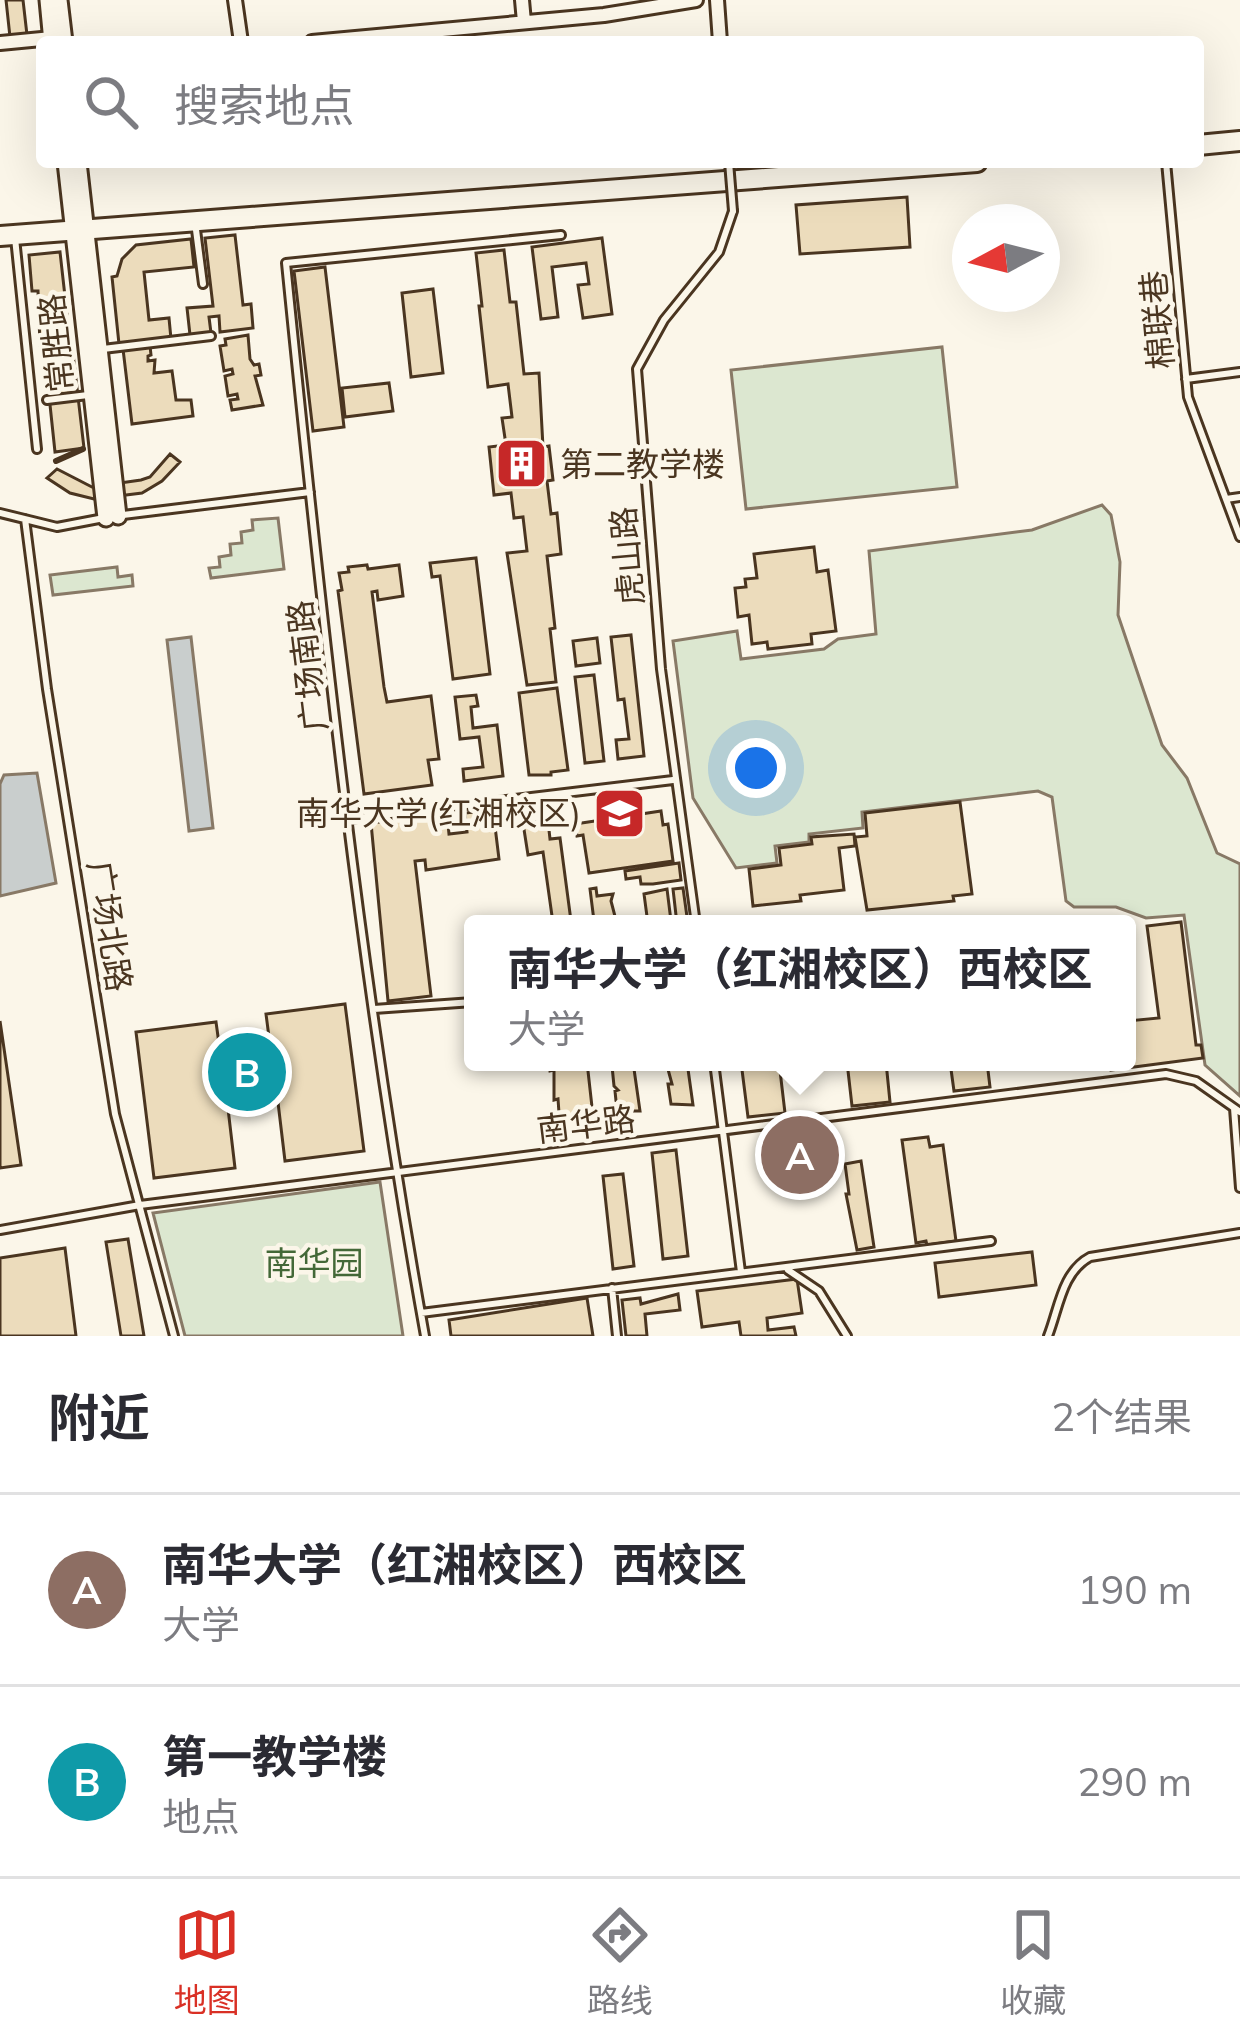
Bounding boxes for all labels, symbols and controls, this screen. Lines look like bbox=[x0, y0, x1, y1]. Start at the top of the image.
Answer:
search box bbox=[36, 36, 1204, 168]
icon: search bbox=[78, 69, 144, 135]
text: 搜索地点 bbox=[174, 77, 354, 133]
north arrow bbox=[952, 204, 1060, 312]
street label: 棉联巷 bbox=[1132, 269, 1181, 371]
street label: 常胜路 bbox=[30, 292, 81, 394]
building icon: 第二教学楼 bbox=[493, 436, 549, 492]
place label: 第二教学楼 bbox=[560, 443, 725, 484]
street label: 虎山路 bbox=[602, 505, 651, 607]
street label: 广场南路 bbox=[278, 598, 335, 734]
your location bbox=[726, 738, 786, 798]
school or university icon: 南华大学(红湘校区) bbox=[592, 785, 648, 841]
place label: 南华大学(红湘校区) bbox=[296, 792, 581, 833]
street label: 广场北路 bbox=[80, 858, 141, 994]
popup bbox=[464, 915, 1136, 1071]
text: 南华大学（红湘校区）西校区 bbox=[507, 940, 1093, 996]
text: 大学 bbox=[507, 1004, 586, 1053]
pin: B bbox=[208, 1027, 286, 1117]
street label: 南华路 bbox=[534, 1097, 638, 1150]
pin: A bbox=[761, 1110, 839, 1200]
park label: 南华园 bbox=[265, 1242, 364, 1283]
text: 附近 bbox=[48, 1385, 150, 1449]
text: 2个结果 bbox=[1052, 1392, 1192, 1441]
text: 南华大学（红湘校区）西校区 bbox=[162, 1536, 747, 1592]
text: A bbox=[72, 1565, 102, 1614]
text: 190 m bbox=[1077, 1565, 1192, 1614]
text: 大学 bbox=[162, 1600, 240, 1649]
text: 第一教学楼 bbox=[162, 1728, 387, 1784]
text: B bbox=[74, 1757, 100, 1806]
text: 290 m bbox=[1077, 1757, 1192, 1806]
text: 地点 bbox=[162, 1792, 240, 1841]
tab: 地图 bbox=[174, 1902, 240, 2022]
tab: 路线 bbox=[587, 1902, 653, 2022]
tab: 收藏 bbox=[1000, 1902, 1066, 2022]

